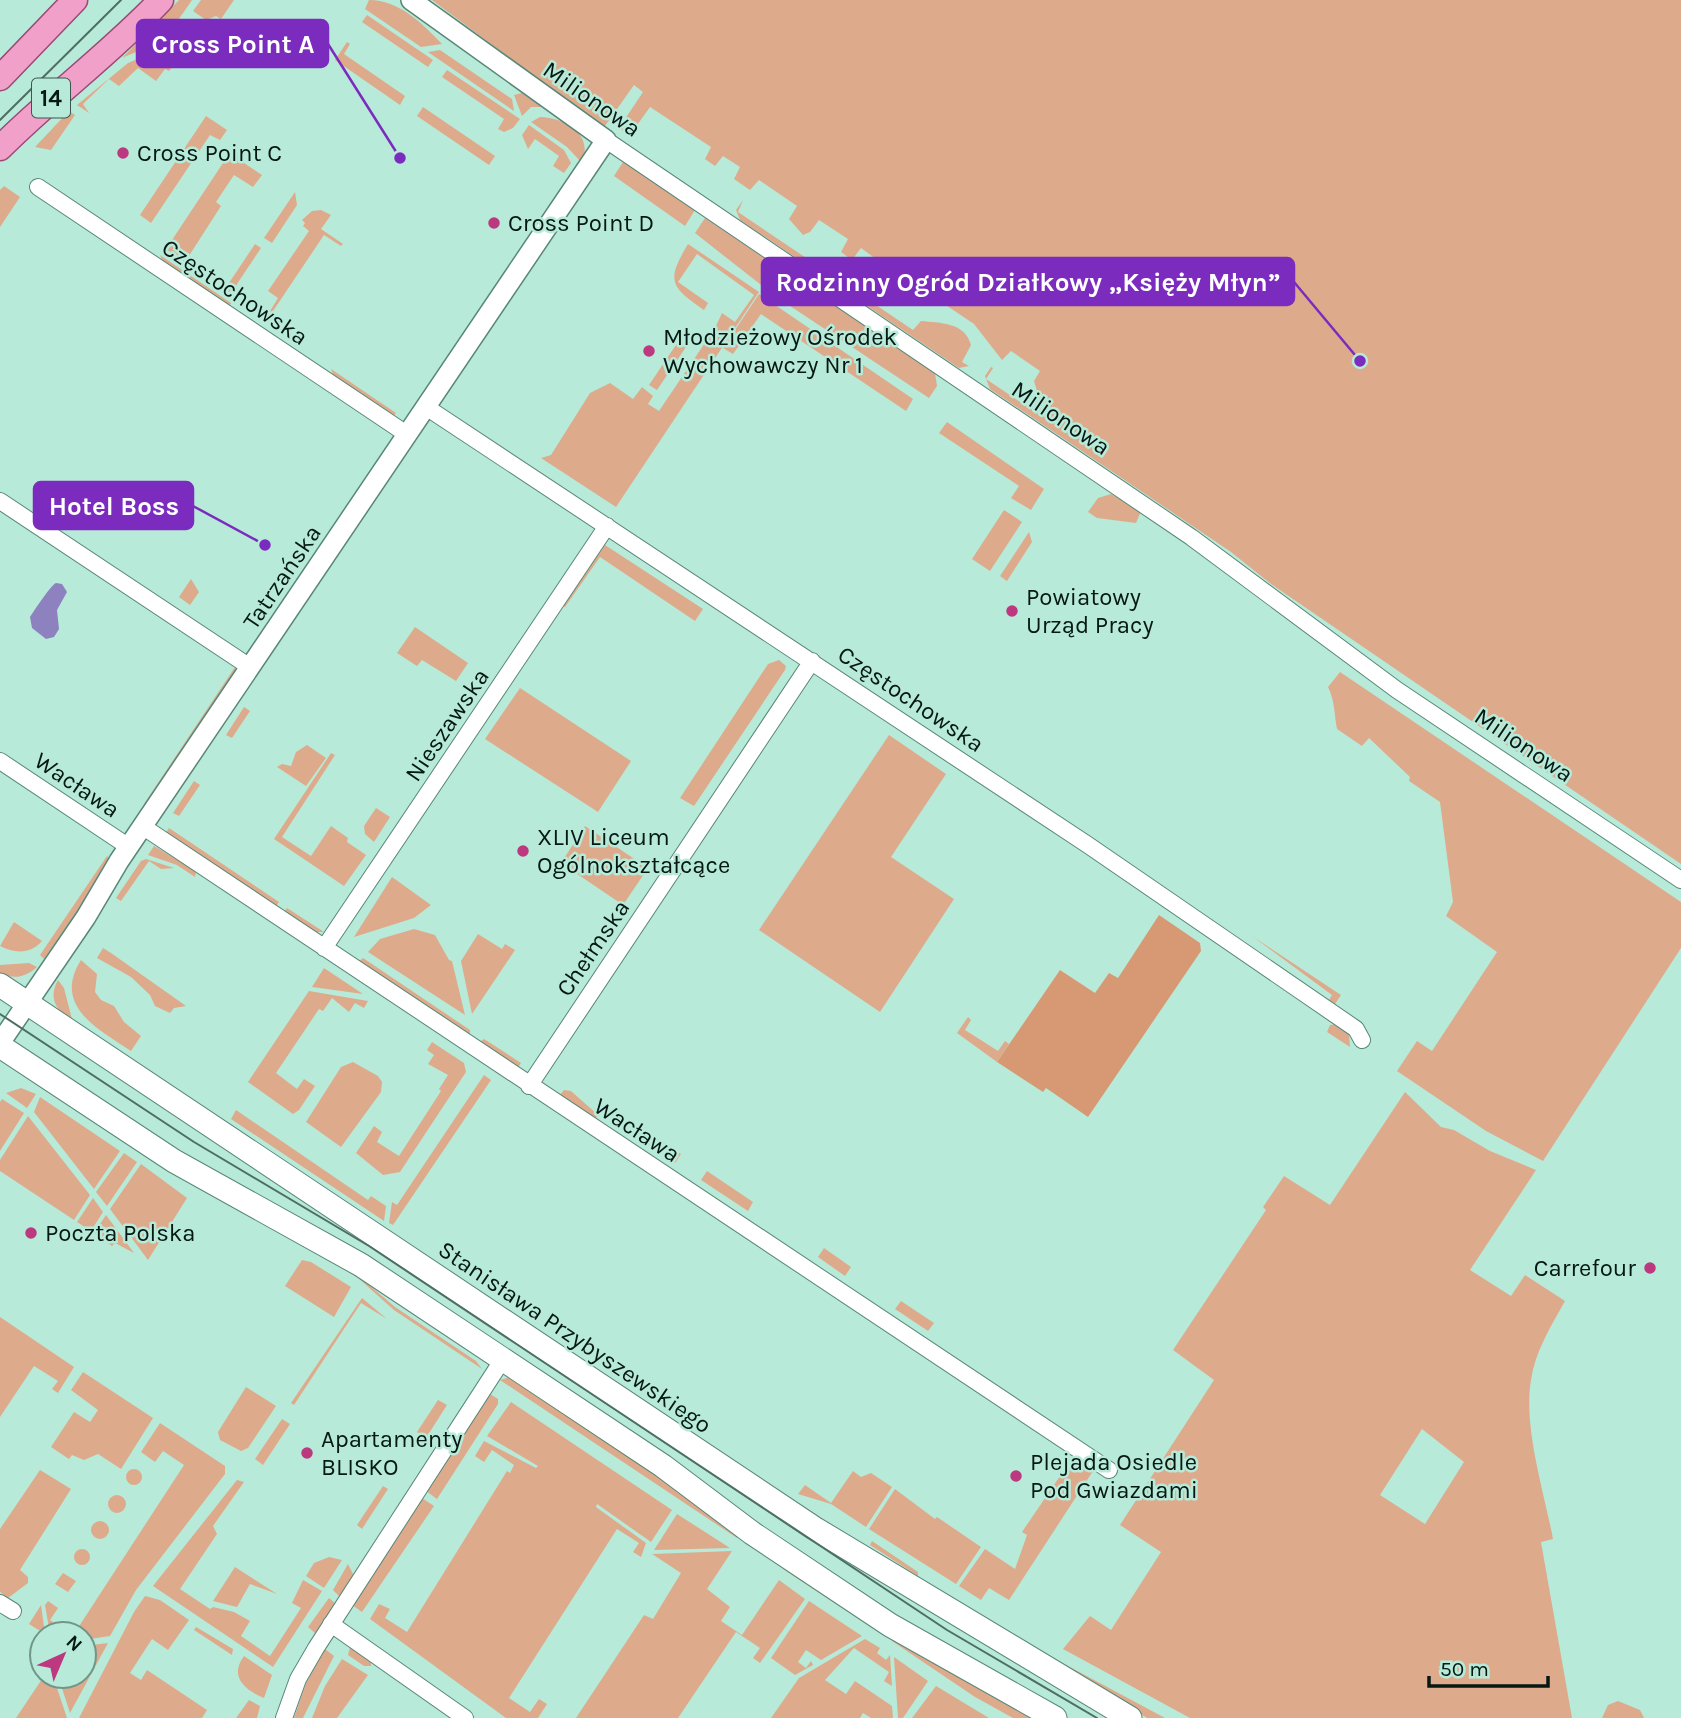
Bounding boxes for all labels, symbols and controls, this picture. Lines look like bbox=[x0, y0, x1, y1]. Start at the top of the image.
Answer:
callout: Cross Point A bbox=[137, 20, 328, 67]
text: Cross Point A bbox=[151, 29, 315, 60]
street label: Milionowa bbox=[538, 55, 646, 143]
road number: 14 bbox=[32, 78, 70, 118]
place label: Cross Point C bbox=[137, 139, 282, 167]
marker: Cross Point C bbox=[115, 145, 131, 161]
place label: Cross Point D bbox=[508, 209, 654, 237]
marker: Cross Point D bbox=[486, 215, 502, 231]
street label: Częstochowska bbox=[157, 233, 313, 351]
callout: Rodzinny Ogród Działkowy „Księży Młyn” bbox=[762, 258, 1294, 305]
text: Rodzinny Ogród Działkowy „Księży Młyn” bbox=[776, 267, 1280, 298]
place label: Młodzieżowy Ośrodek Wychowawczy Nr 1 bbox=[663, 323, 897, 379]
marker: Młodzieżowy Ośrodek Wychowawczy Nr 1 bbox=[641, 343, 657, 359]
street label: Milionowa bbox=[1006, 375, 1116, 461]
callout: Hotel Boss bbox=[34, 482, 193, 529]
text: Hotel Boss bbox=[49, 491, 179, 522]
street label: Tatrzańska bbox=[237, 520, 327, 634]
place label: Powiatowy Urząd Pracy bbox=[1026, 583, 1154, 639]
marker: Powiatowy Urząd Pracy bbox=[1004, 603, 1020, 619]
street label: Częstochowska bbox=[833, 640, 989, 758]
street label: Nieszawska bbox=[399, 663, 495, 787]
street label: Milionowa bbox=[1469, 702, 1579, 788]
street label: Wacława bbox=[29, 746, 125, 824]
place label: XLIV Liceum Ogólnokształcące bbox=[537, 823, 730, 879]
marker: XLIV Liceum Ogólnokształcące bbox=[515, 843, 531, 859]
street label: Chełmska bbox=[551, 895, 635, 1001]
street label: Wacława bbox=[589, 1092, 685, 1168]
place label: Poczta Polska bbox=[45, 1219, 196, 1247]
marker: Poczta Polska bbox=[23, 1225, 39, 1241]
street label: Stanisława Przybyszewskiego bbox=[433, 1235, 717, 1439]
place label: Carrefour bbox=[1534, 1254, 1636, 1282]
marker: Carrefour bbox=[1642, 1260, 1658, 1276]
place label: Apartamenty BLISKO bbox=[321, 1425, 462, 1481]
marker: Apartamenty BLISKO bbox=[299, 1445, 315, 1461]
place label: Plejada Osiedle Pod Gwiazdami bbox=[1030, 1448, 1198, 1504]
marker: Plejada Osiedle Pod Gwiazdami bbox=[1008, 1468, 1024, 1484]
north arrow bbox=[28, 1620, 98, 1690]
text: N bbox=[62, 1631, 87, 1656]
scale bar bbox=[1429, 1644, 1548, 1688]
text: 50 m bbox=[1440, 1657, 1489, 1681]

